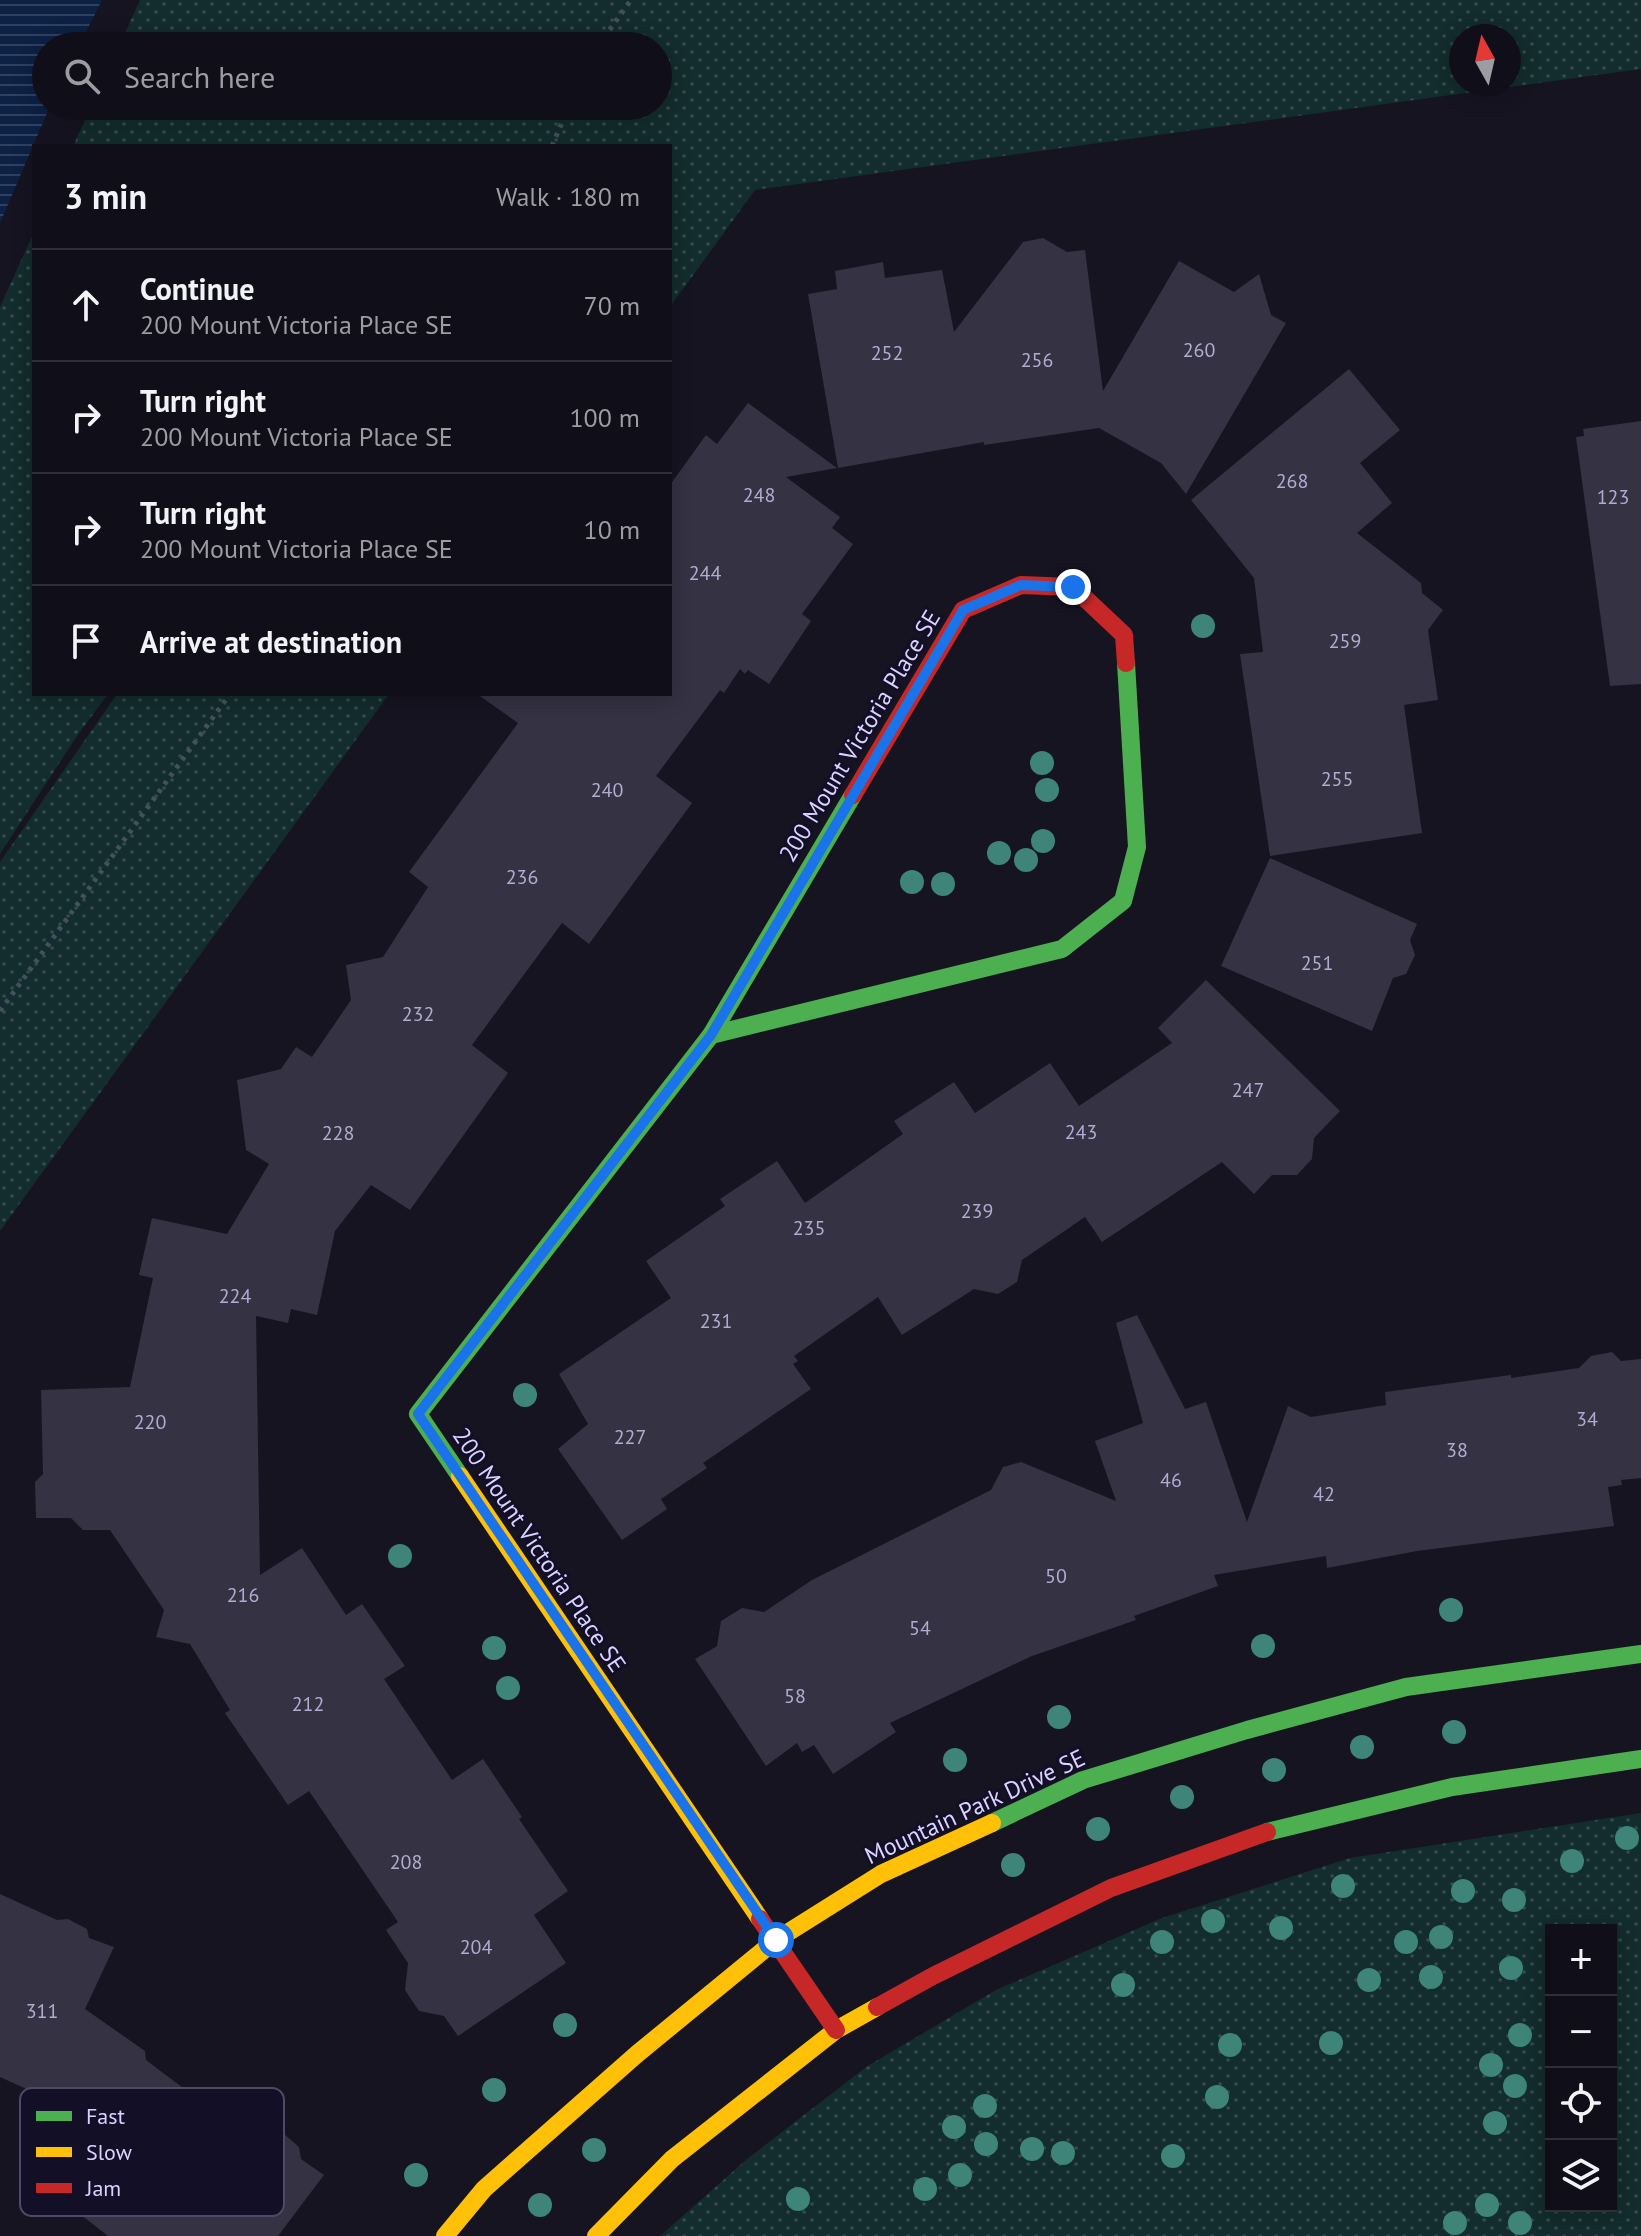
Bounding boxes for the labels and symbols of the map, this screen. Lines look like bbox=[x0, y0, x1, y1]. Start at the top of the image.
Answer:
north arrow bbox=[1449, 24, 1521, 96]
house number: 260 bbox=[1183, 337, 1215, 363]
house number: 252 bbox=[871, 340, 903, 366]
house number: 256 bbox=[1021, 347, 1053, 373]
house number: 268 bbox=[1276, 468, 1308, 494]
house number: 248 bbox=[743, 482, 775, 508]
house number: 123 bbox=[1597, 484, 1629, 510]
house number: 244 bbox=[689, 560, 721, 586]
route end bbox=[1055, 569, 1091, 605]
street label: 200 Mount Victoria Place SE bbox=[772, 604, 947, 867]
house number: 259 bbox=[1329, 628, 1361, 654]
house number: 255 bbox=[1321, 766, 1353, 792]
house number: 240 bbox=[591, 777, 623, 803]
house number: 236 bbox=[506, 864, 538, 890]
house number: 251 bbox=[1301, 950, 1333, 976]
house number: 232 bbox=[402, 1001, 434, 1027]
house number: 247 bbox=[1232, 1077, 1264, 1103]
house number: 243 bbox=[1065, 1119, 1097, 1145]
house number: 228 bbox=[322, 1120, 354, 1146]
house number: 239 bbox=[961, 1198, 993, 1224]
house number: 235 bbox=[793, 1215, 825, 1241]
house number: 224 bbox=[219, 1283, 251, 1309]
house number: 231 bbox=[700, 1308, 732, 1334]
house number: 34 bbox=[1576, 1406, 1598, 1432]
house number: 220 bbox=[134, 1409, 166, 1435]
street label: 200 Mount Victoria Place SE bbox=[446, 1421, 633, 1678]
house number: 227 bbox=[614, 1424, 646, 1450]
house number: 38 bbox=[1446, 1437, 1468, 1463]
house number: 46 bbox=[1160, 1467, 1182, 1493]
house number: 42 bbox=[1313, 1481, 1335, 1507]
house number: 50 bbox=[1045, 1563, 1067, 1589]
house number: 216 bbox=[227, 1582, 259, 1608]
house number: 54 bbox=[909, 1615, 931, 1641]
house number: 58 bbox=[784, 1683, 806, 1709]
house number: 212 bbox=[292, 1691, 324, 1717]
street label: Mountain Park Drive SE bbox=[860, 1742, 1090, 1871]
house number: 208 bbox=[390, 1849, 422, 1875]
route start bbox=[758, 1922, 794, 1958]
house number: 204 bbox=[460, 1934, 492, 1960]
house number: 311 bbox=[26, 1998, 58, 2024]
legend bbox=[20, 2088, 284, 2216]
text: Fast bbox=[86, 2102, 126, 2130]
text: Slow bbox=[86, 2138, 132, 2166]
text: Jam bbox=[85, 2174, 121, 2202]

